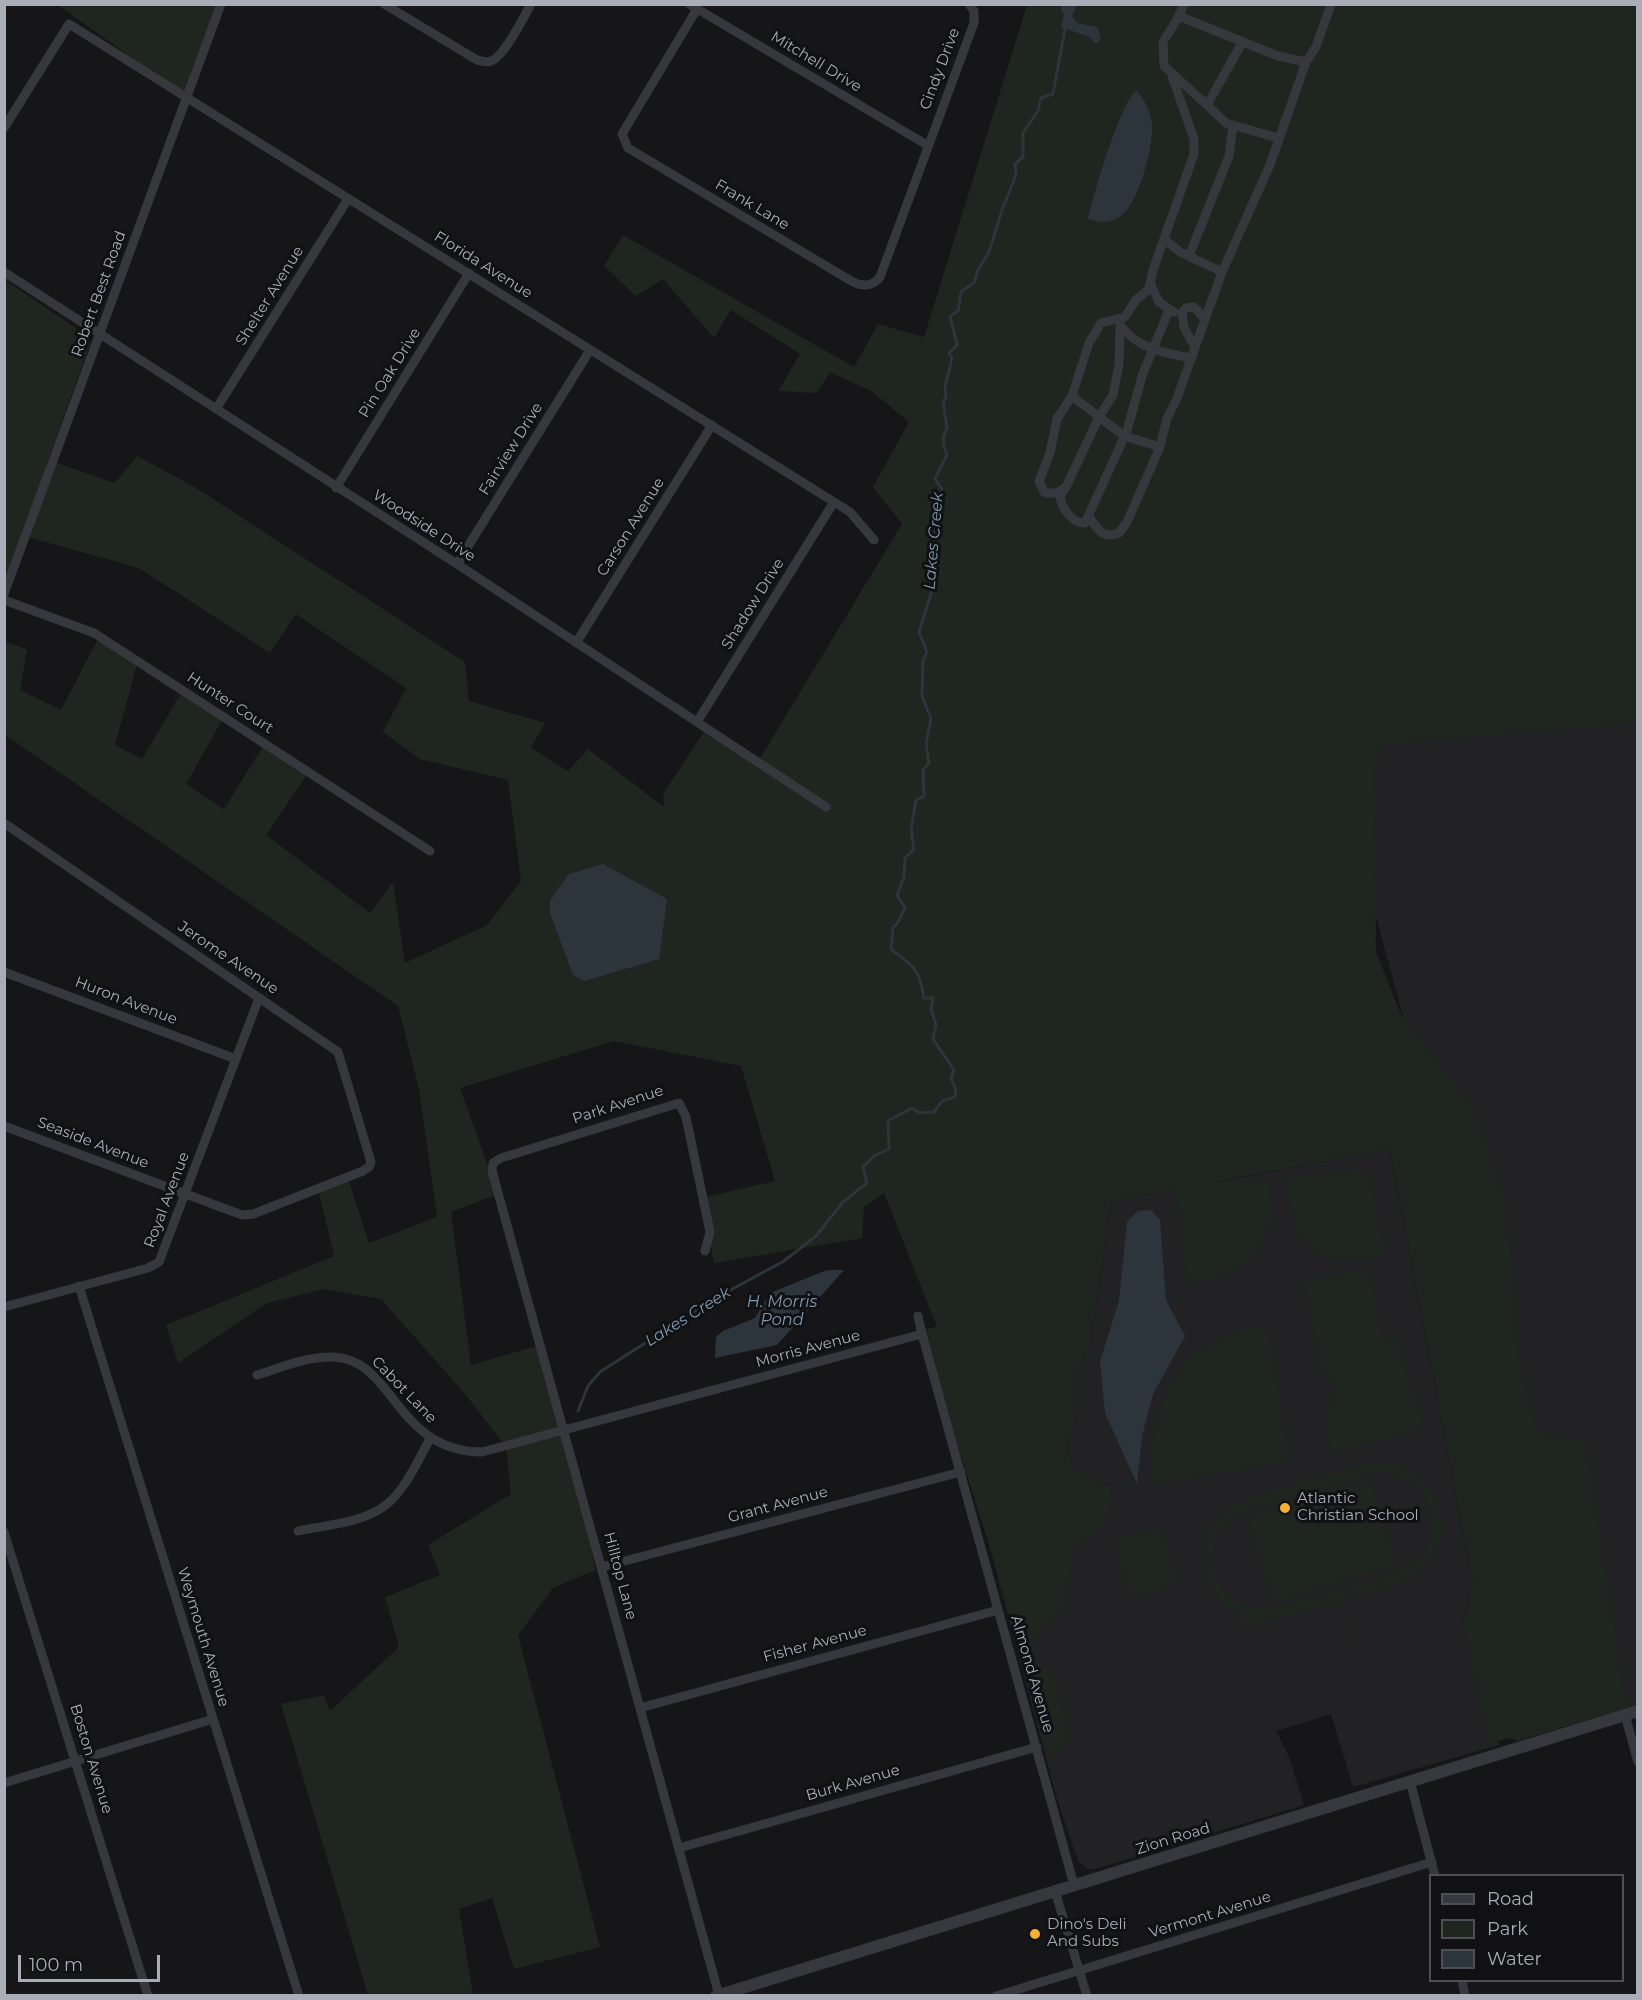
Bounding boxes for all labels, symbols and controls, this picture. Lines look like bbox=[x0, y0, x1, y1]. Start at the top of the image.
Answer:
street label: Cindy Drive bbox=[916, 26, 964, 112]
street label: Mitchell Drive bbox=[767, 28, 865, 96]
street label: Frank Lane bbox=[712, 176, 792, 234]
street label: Florida Avenue bbox=[431, 228, 535, 302]
street label: Robert Best Road bbox=[68, 229, 130, 359]
street label: Shelter Avenue bbox=[232, 243, 308, 349]
street label: Pin Oak Drive bbox=[355, 325, 425, 421]
street label: Fairview Drive bbox=[475, 399, 547, 499]
street label: Carson Avenue bbox=[593, 474, 669, 580]
street label: Woodside Drive bbox=[369, 486, 479, 566]
water label: Lakes Creek bbox=[920, 492, 948, 590]
street label: Shadow Drive bbox=[718, 555, 788, 653]
street label: Hunter Court bbox=[183, 668, 277, 738]
street label: Jerome Avenue bbox=[174, 918, 282, 998]
street label: Huron Avenue bbox=[72, 973, 180, 1029]
street label: Park Avenue bbox=[570, 1082, 666, 1128]
street label: Seaside Avenue bbox=[35, 1113, 151, 1173]
street label: Royal Avenue bbox=[140, 1149, 194, 1251]
water label: Lakes Creek bbox=[642, 1283, 734, 1351]
water label: H. Morris Pond bbox=[747, 1292, 817, 1330]
street label: Morris Avenue bbox=[754, 1326, 862, 1372]
street label: Cabot Lane bbox=[368, 1353, 440, 1427]
street label: Grant Avenue bbox=[726, 1483, 830, 1527]
place label: Atlantic Christian School bbox=[1297, 1490, 1419, 1525]
marker: Atlantic Christian School bbox=[1278, 1501, 1292, 1515]
street label: Hilltop Lane bbox=[600, 1530, 640, 1622]
street label: Weymouth Avenue bbox=[173, 1565, 233, 1709]
street label: Almond Avenue bbox=[1007, 1613, 1057, 1735]
street label: Fisher Avenue bbox=[761, 1622, 869, 1666]
street label: Boston Avenue bbox=[66, 1702, 116, 1816]
street label: Burk Avenue bbox=[804, 1761, 902, 1805]
street label: Zion Road bbox=[1134, 1819, 1212, 1859]
legend bbox=[1429, 1874, 1624, 1982]
street label: Vermont Avenue bbox=[1147, 1888, 1273, 1942]
text: Road bbox=[1487, 1888, 1534, 1910]
place label: Dino's Deli And Subs bbox=[1047, 1916, 1127, 1951]
text: Park bbox=[1487, 1918, 1528, 1940]
marker: Dino's Deli And Subs bbox=[1028, 1927, 1042, 1941]
scale bar bbox=[21, 1943, 164, 1981]
text: Water bbox=[1487, 1948, 1542, 1970]
text: 100 m bbox=[29, 1954, 83, 1976]

